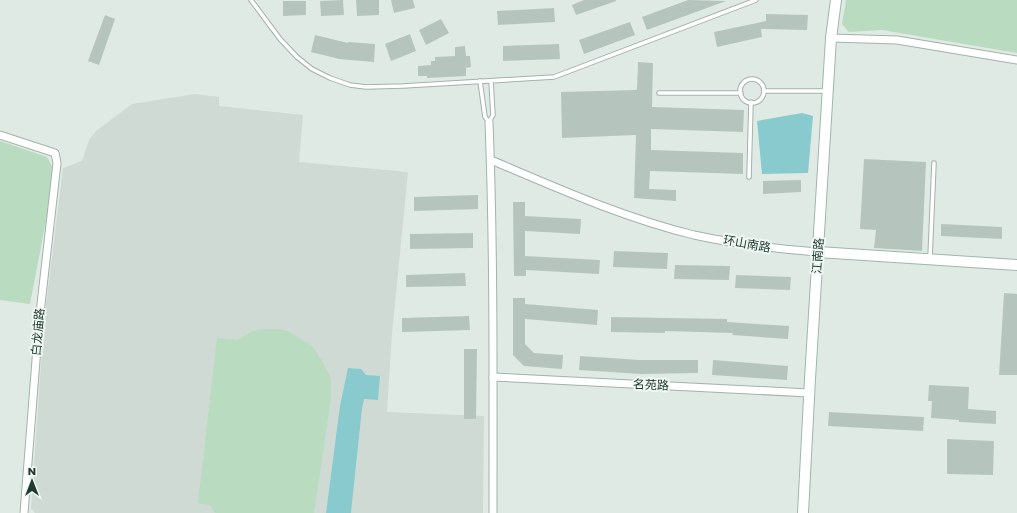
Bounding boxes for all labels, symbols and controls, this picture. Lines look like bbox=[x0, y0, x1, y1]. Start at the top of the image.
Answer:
street label: 环山南路 bbox=[722, 231, 772, 256]
street label: 江南路 bbox=[808, 237, 827, 275]
street label: 白龙庙路 bbox=[27, 307, 48, 357]
street label: 名苑路 bbox=[633, 375, 669, 394]
north arrow bbox=[12, 461, 52, 501]
text: N bbox=[28, 463, 36, 479]

